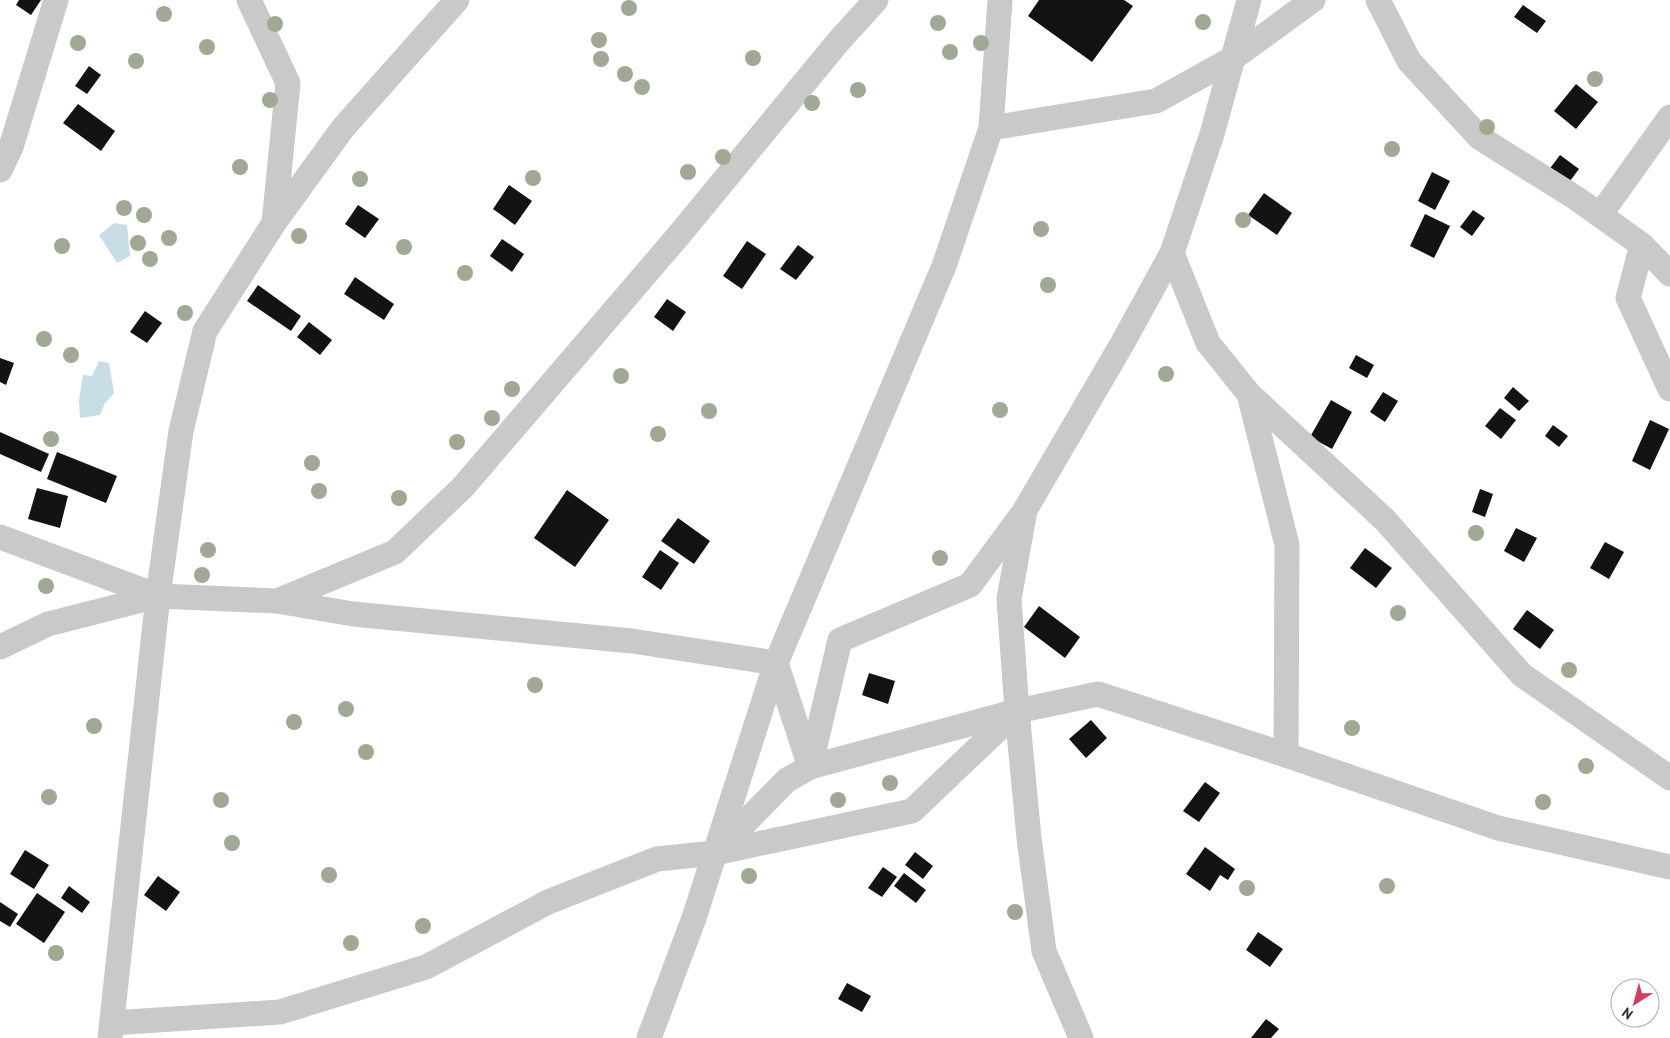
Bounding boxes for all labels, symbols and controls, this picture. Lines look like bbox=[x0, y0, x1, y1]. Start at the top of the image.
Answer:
north arrow bbox=[1610, 978, 1660, 1028]
text: N bbox=[1618, 1004, 1636, 1024]

